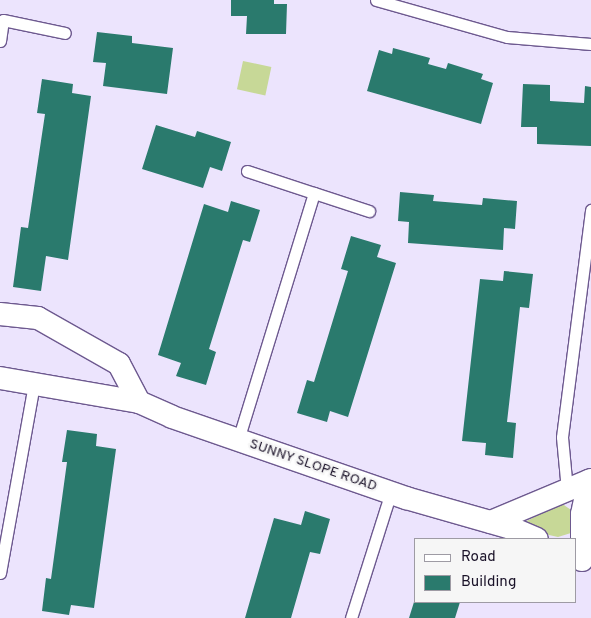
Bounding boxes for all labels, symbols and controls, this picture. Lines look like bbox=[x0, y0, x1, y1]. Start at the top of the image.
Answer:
street label: SUNNY SLOPE ROAD bbox=[247, 436, 379, 496]
legend bbox=[414, 538, 576, 603]
text: Road bbox=[461, 548, 496, 567]
text: Building bbox=[461, 573, 516, 592]

